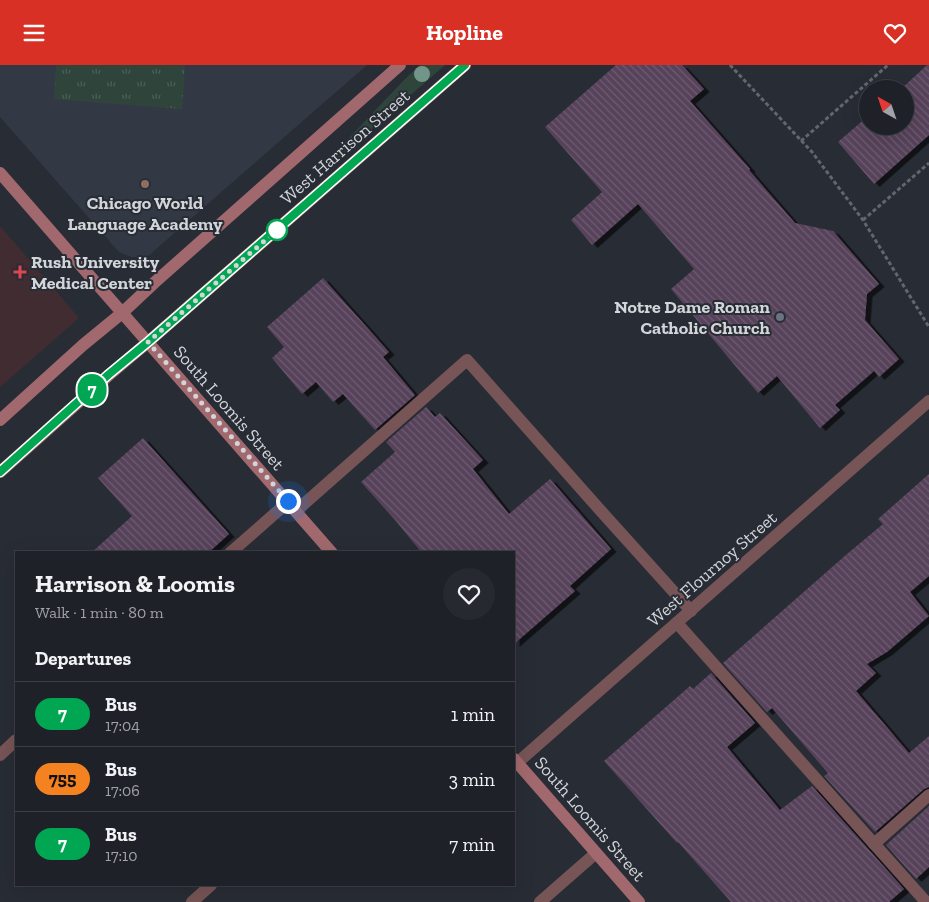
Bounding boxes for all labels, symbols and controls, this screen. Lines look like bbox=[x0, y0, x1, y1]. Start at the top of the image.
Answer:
icon: menu bbox=[20, 19, 48, 47]
text: Hopline bbox=[426, 19, 503, 46]
icon: heart bbox=[881, 19, 909, 47]
north arrow bbox=[859, 80, 914, 135]
map controls bbox=[859, 80, 914, 135]
street label: West Harrison Street bbox=[276, 85, 414, 209]
marker: Chicago World Language Academy bbox=[139, 178, 151, 190]
place label: Chicago World Language Academy bbox=[67, 192, 223, 235]
unlabelled marker bbox=[266, 219, 288, 241]
place label: Rush University Medical Center bbox=[31, 251, 160, 294]
marker: Rush University Medical Center bbox=[13, 265, 27, 279]
place label: Notre Dame Roman Catholic Church bbox=[614, 296, 771, 339]
marker: Notre Dame Roman Catholic Church bbox=[774, 311, 786, 323]
street label: South Loomis Street bbox=[169, 341, 289, 475]
line badge: 7 bbox=[76, 374, 108, 406]
text: 7 bbox=[88, 379, 96, 401]
your location bbox=[276, 489, 301, 514]
street label: West Flournoy Street bbox=[643, 507, 781, 631]
button: heart bbox=[443, 568, 495, 620]
text: Harrison & Loomis bbox=[35, 569, 235, 598]
text: Walk · 1 min · 80 m bbox=[35, 603, 164, 622]
text: Departures bbox=[35, 647, 131, 670]
text: Bus bbox=[105, 693, 137, 716]
text: 7 bbox=[58, 703, 67, 725]
text: 1 min bbox=[451, 703, 495, 726]
text: 17:04 bbox=[105, 716, 140, 735]
street label: South Loomis Street bbox=[530, 752, 650, 886]
text: Bus bbox=[105, 758, 137, 781]
text: 755 bbox=[49, 768, 76, 790]
text: 3 min bbox=[449, 768, 495, 791]
text: 17:06 bbox=[105, 781, 140, 800]
text: Bus bbox=[105, 823, 137, 846]
text: 7 bbox=[58, 833, 67, 855]
text: 7 min bbox=[449, 833, 495, 856]
text: 17:10 bbox=[105, 846, 137, 865]

